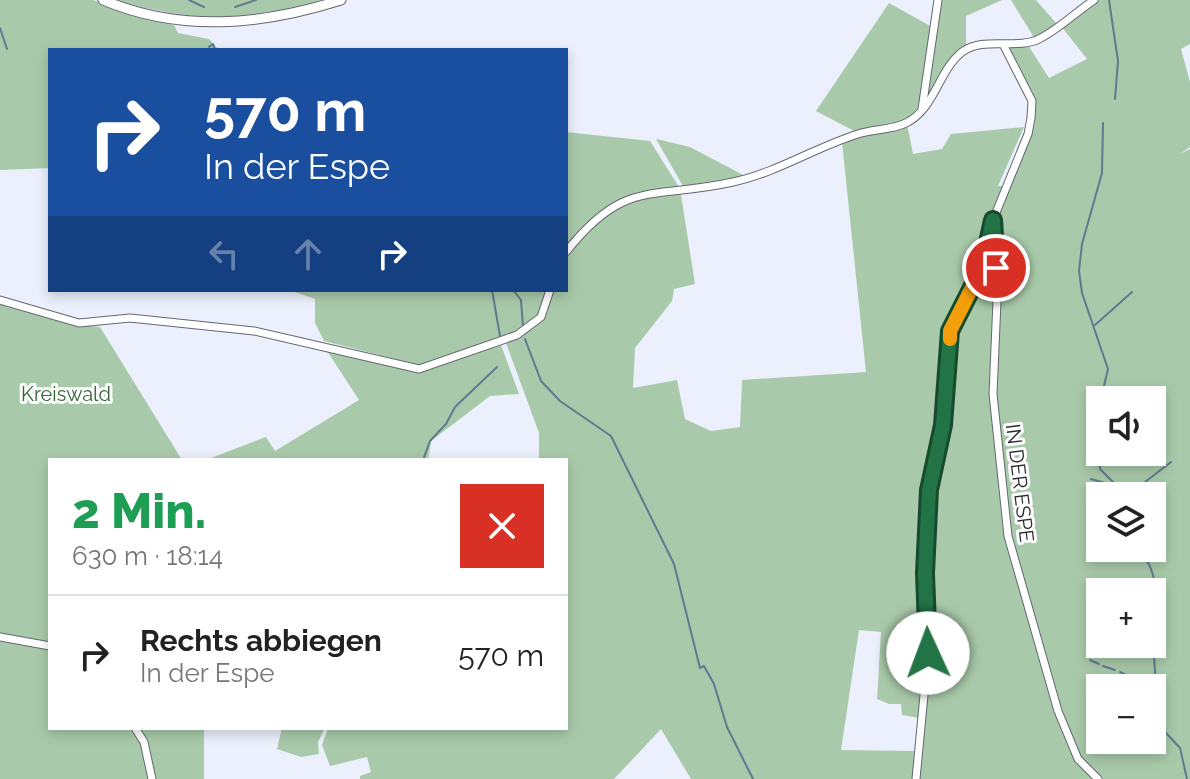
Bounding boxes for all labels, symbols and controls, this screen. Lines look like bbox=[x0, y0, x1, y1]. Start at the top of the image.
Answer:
text: 570 m bbox=[204, 78, 366, 144]
icon: right bbox=[72, 80, 176, 184]
text: In der Espe bbox=[204, 145, 390, 187]
icon: left bbox=[202, 232, 246, 276]
icon: ahead bbox=[286, 232, 330, 276]
icon: right bbox=[370, 232, 414, 276]
pin bbox=[962, 234, 1030, 302]
icon: arrive bbox=[974, 246, 1018, 290]
park label: Kreiswald bbox=[21, 382, 111, 406]
map controls bbox=[1086, 386, 1166, 754]
button: sound bbox=[1086, 386, 1166, 466]
street label: IN DER ESPE bbox=[1001, 422, 1039, 544]
button: layers bbox=[1086, 482, 1166, 562]
text: 2 Min. bbox=[72, 483, 206, 539]
button: close bbox=[460, 484, 544, 568]
text: 630 m · 18:14 bbox=[72, 541, 223, 571]
button: + bbox=[1086, 578, 1166, 658]
position arrow bbox=[886, 611, 970, 695]
text: Rechts abbiegen bbox=[140, 623, 382, 658]
icon: right bbox=[72, 633, 116, 677]
text: 570 m bbox=[458, 638, 544, 673]
text: In der Espe bbox=[140, 658, 274, 688]
button: − bbox=[1086, 674, 1166, 754]

